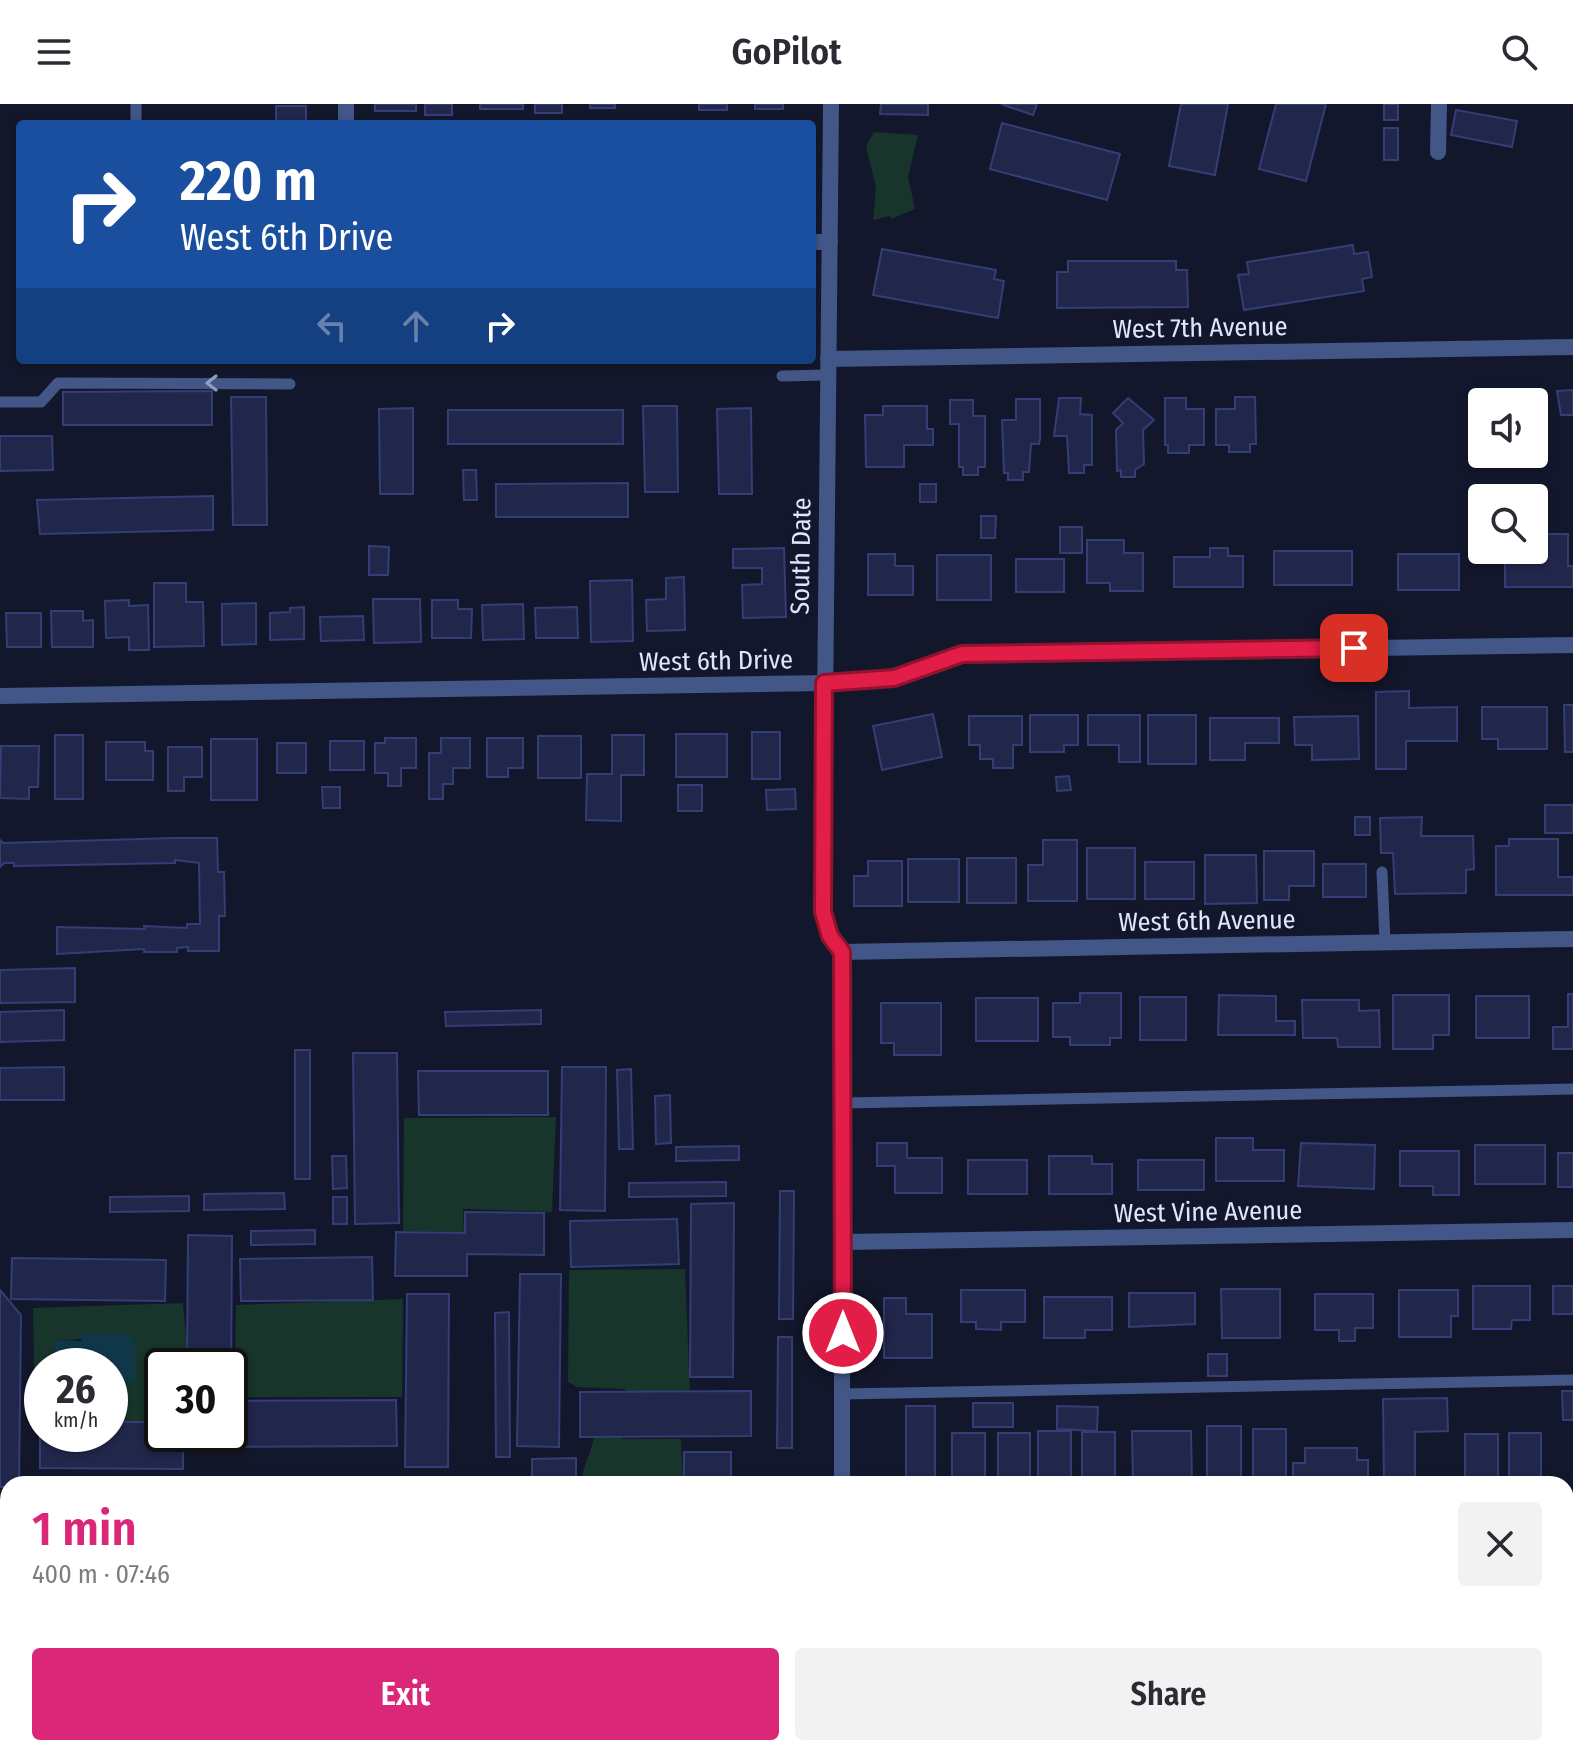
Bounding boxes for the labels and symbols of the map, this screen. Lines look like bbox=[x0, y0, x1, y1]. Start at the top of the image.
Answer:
street label: West 7th Avenue bbox=[1112, 311, 1288, 345]
one-way arrow bbox=[205, 374, 218, 392]
street label: South Date bbox=[784, 497, 818, 615]
pin bbox=[1320, 614, 1388, 682]
street label: West 6th Drive bbox=[639, 644, 793, 678]
street label: West 6th Avenue bbox=[1118, 904, 1296, 938]
street label: West Vine Avenue bbox=[1114, 1195, 1302, 1229]
position arrow bbox=[801, 1291, 885, 1375]
speed limit sign: 30 bbox=[144, 1348, 248, 1452]

